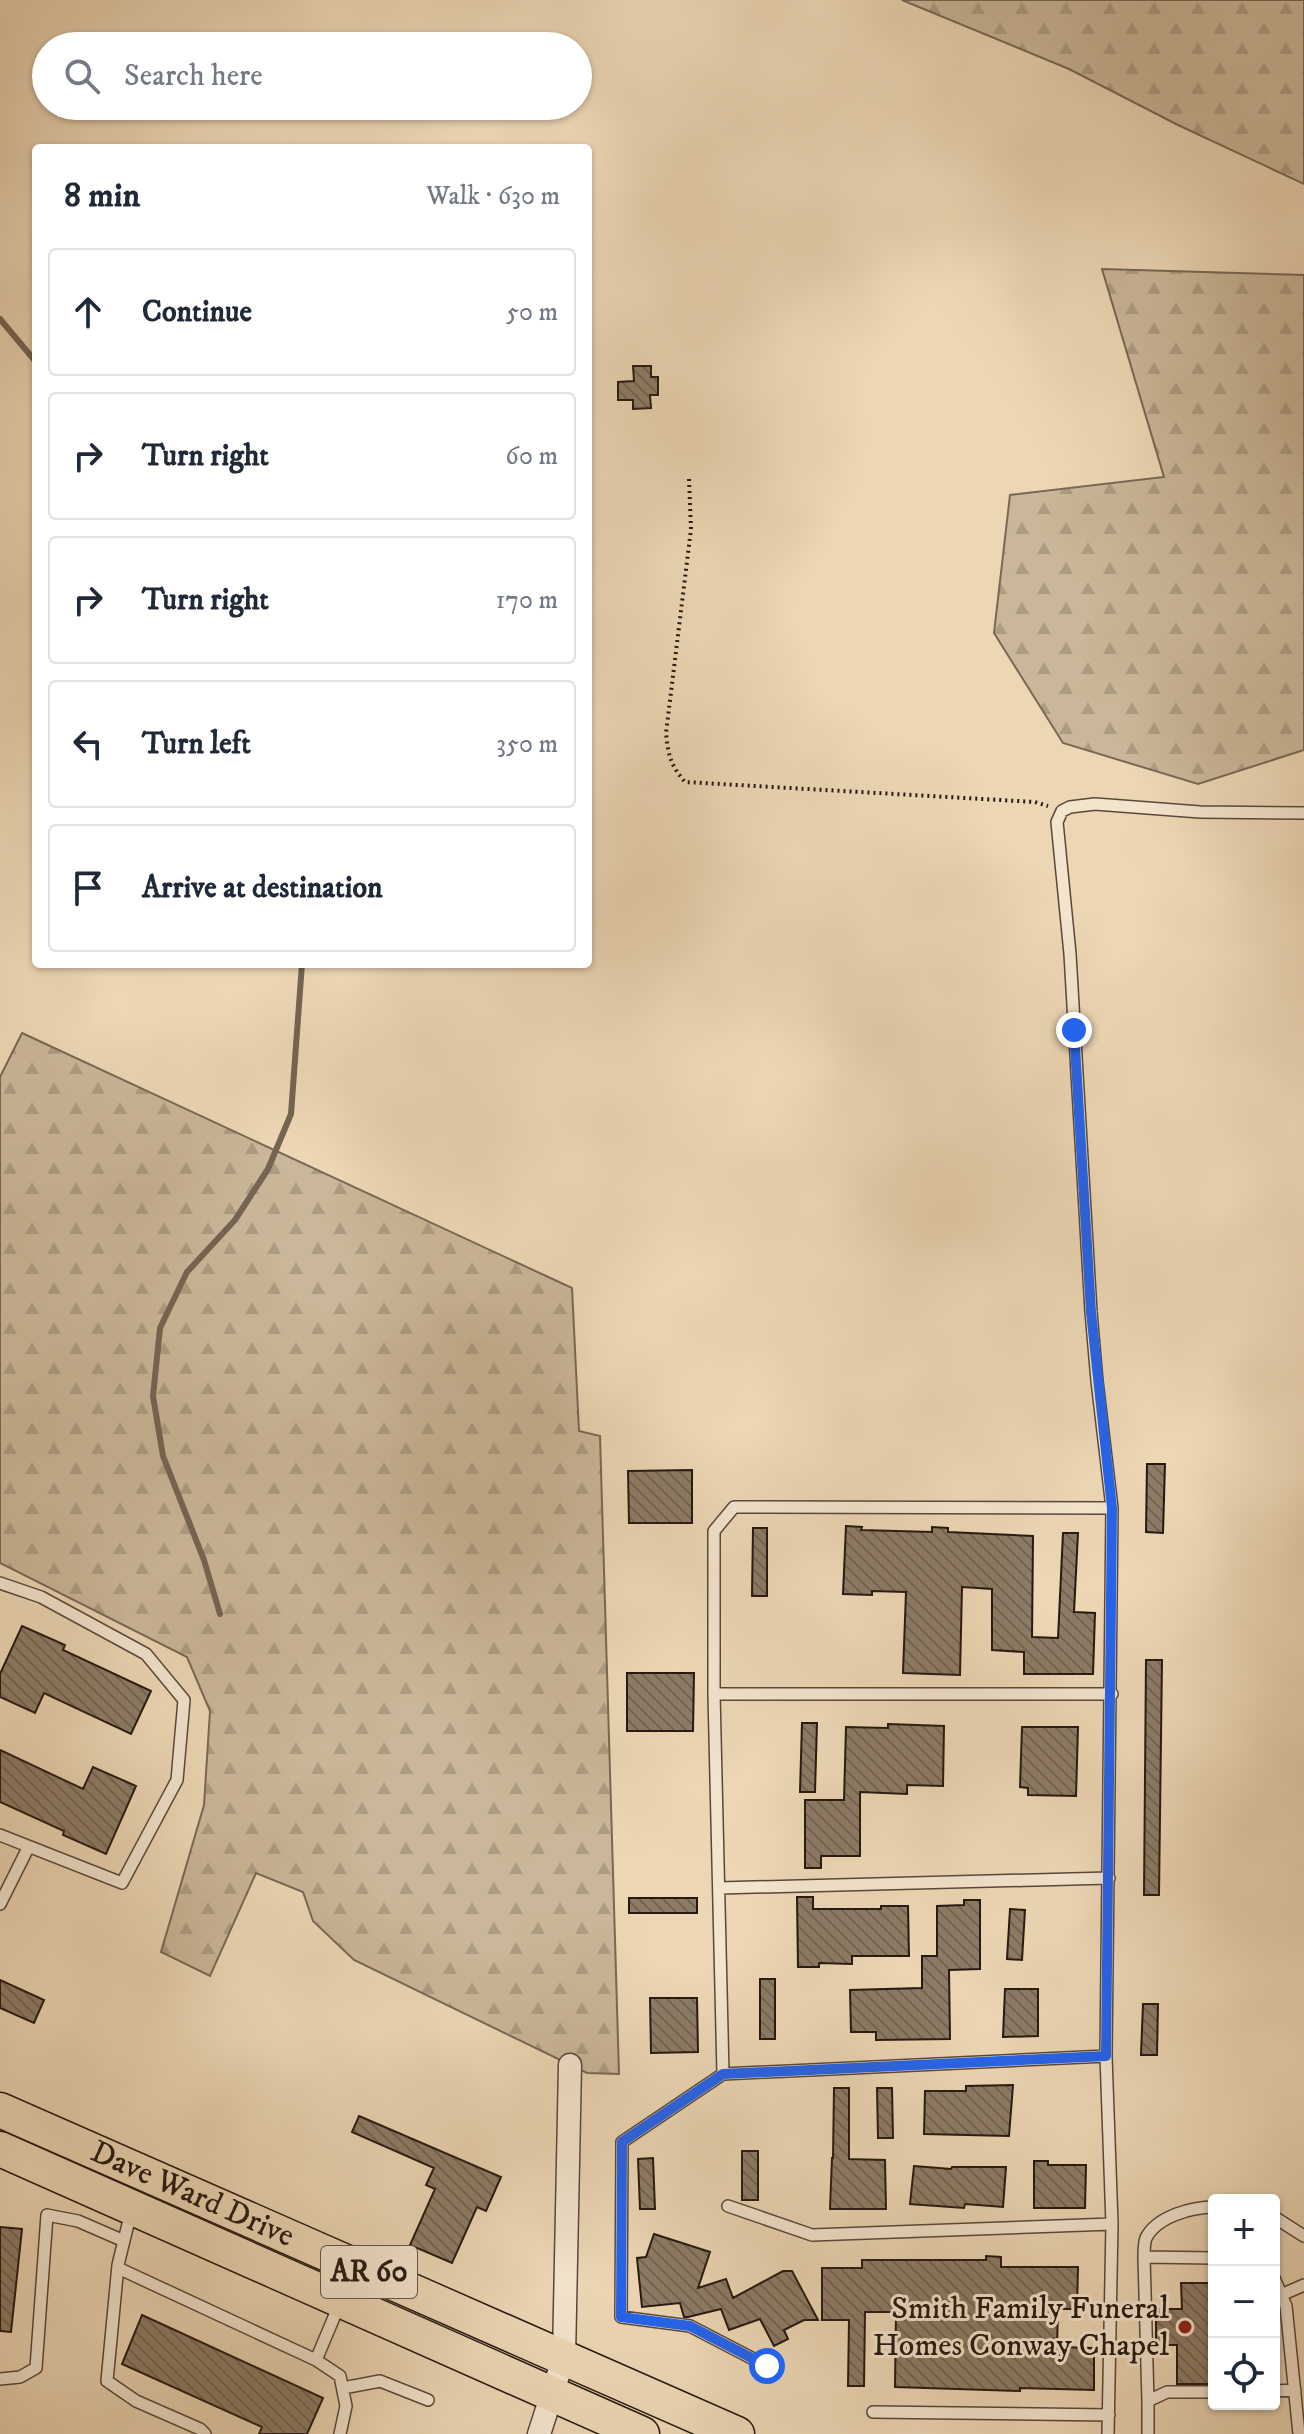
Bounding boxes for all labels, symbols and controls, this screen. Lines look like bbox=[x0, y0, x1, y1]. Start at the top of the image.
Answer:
search box bbox=[32, 32, 592, 120]
icon: search bbox=[60, 54, 104, 98]
text: Search here bbox=[124, 58, 263, 95]
text: 8 min bbox=[64, 175, 140, 217]
text: Walk · 630 m bbox=[426, 180, 560, 213]
icon: ahead bbox=[66, 290, 110, 334]
text: Continue bbox=[142, 294, 252, 331]
text: 50 m bbox=[506, 296, 558, 329]
icon: right bbox=[66, 434, 110, 478]
text: Turn right bbox=[142, 438, 269, 475]
text: 60 m bbox=[505, 440, 558, 473]
icon: right bbox=[66, 578, 110, 622]
text: Turn right bbox=[142, 582, 269, 619]
text: 170 m bbox=[496, 584, 558, 617]
icon: left bbox=[66, 722, 110, 766]
text: Turn left bbox=[142, 726, 251, 763]
text: 350 m bbox=[496, 728, 558, 761]
icon: arrive bbox=[66, 866, 110, 910]
text: Arrive at destination bbox=[142, 870, 383, 907]
route end bbox=[1056, 1012, 1092, 1048]
street label: Dave Ward Drive bbox=[84, 2132, 300, 2257]
map controls bbox=[1208, 2194, 1280, 2410]
button: + bbox=[1208, 2194, 1280, 2266]
road number: AR 60 bbox=[321, 2246, 417, 2298]
button: − bbox=[1208, 2266, 1280, 2338]
place label: Smith Family Funeral Homes Conway Chapel bbox=[872, 2289, 1169, 2366]
marker: Smith Family Funeral Homes Conway Chapel bbox=[1176, 2318, 1194, 2336]
button: locate bbox=[1208, 2338, 1280, 2410]
route start bbox=[749, 2348, 785, 2384]

